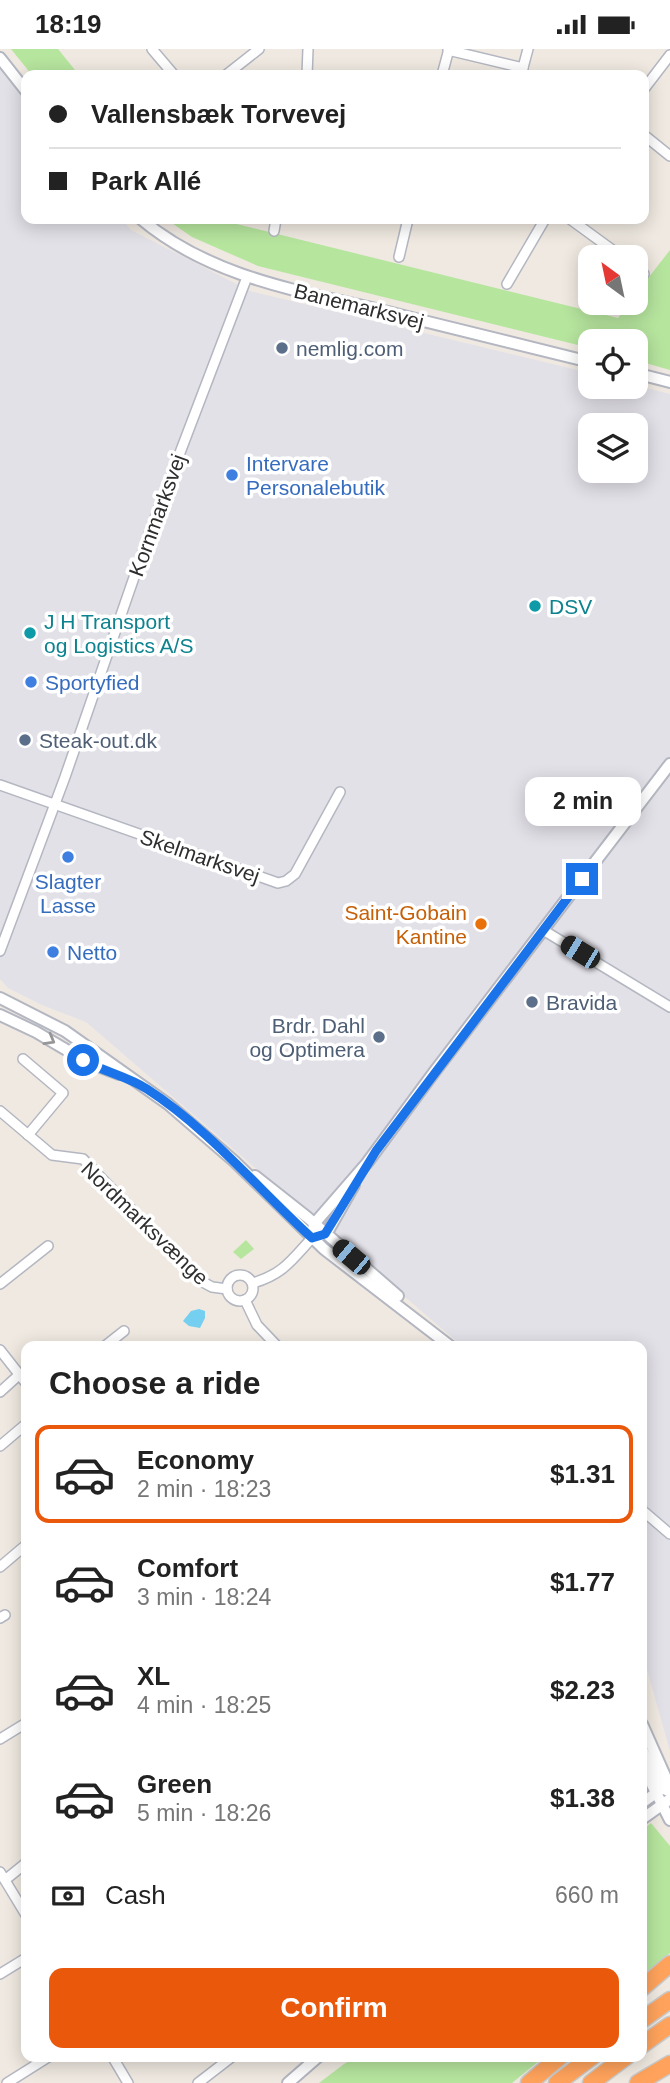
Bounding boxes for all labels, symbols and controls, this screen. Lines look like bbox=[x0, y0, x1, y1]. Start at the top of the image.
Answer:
text: 18:19 bbox=[35, 9, 102, 39]
text: Vallensbæk Torvevej bbox=[91, 99, 346, 129]
text: Park Allé bbox=[91, 166, 201, 196]
north arrow bbox=[578, 245, 648, 315]
map controls bbox=[578, 245, 648, 483]
street label: Banemarksvej bbox=[292, 279, 426, 333]
button: locate bbox=[578, 329, 648, 399]
place label: nemlig.com bbox=[296, 337, 403, 360]
marker: nemlig.com bbox=[274, 340, 290, 356]
button: layers bbox=[578, 413, 648, 483]
street label: Kornmarksvej bbox=[124, 451, 190, 579]
place label: Intervare Personalebutik bbox=[246, 452, 385, 499]
marker: Intervare Personalebutik bbox=[224, 467, 240, 483]
place label: DSV bbox=[549, 595, 592, 618]
marker: DSV bbox=[527, 598, 543, 614]
place label: J H Transport og Logistics A/S bbox=[44, 610, 193, 657]
marker: J H Transport og Logistics A/S bbox=[22, 625, 38, 641]
place label: Sportyfied bbox=[45, 671, 140, 694]
marker: Sportyfied bbox=[23, 674, 39, 690]
place label: Steak-out.dk bbox=[39, 729, 157, 752]
marker: Steak-out.dk bbox=[17, 732, 33, 748]
callout: 2 min bbox=[524, 777, 640, 827]
text: 2 min bbox=[553, 788, 613, 814]
street label: Skelmarksvej bbox=[137, 825, 263, 887]
marker: Slagter Lasse bbox=[60, 849, 76, 865]
route end bbox=[566, 863, 598, 895]
place label: Slagter Lasse bbox=[35, 870, 101, 917]
place label: Saint-Gobain Kantine bbox=[344, 901, 467, 948]
marker: Saint-Gobain Kantine bbox=[473, 916, 489, 932]
car bbox=[557, 932, 604, 972]
place label: Netto bbox=[67, 941, 117, 964]
marker: Netto bbox=[45, 944, 61, 960]
place label: Bravida bbox=[546, 991, 618, 1014]
marker: Bravida bbox=[524, 994, 540, 1010]
place label: Brdr. Dahl og Optimera bbox=[249, 1014, 365, 1061]
marker: Brdr. Dahl og Optimera bbox=[371, 1029, 387, 1045]
one-way arrow bbox=[43, 1032, 56, 1045]
route start bbox=[67, 1044, 99, 1076]
street label: Nordmarksvænge bbox=[77, 1157, 213, 1289]
car bbox=[329, 1235, 374, 1279]
text: Choose a ride bbox=[49, 1365, 261, 1401]
icon: car bbox=[53, 1443, 116, 1506]
text: Economy bbox=[137, 1445, 254, 1475]
text: $1.31 bbox=[550, 1459, 615, 1489]
text: 2 min · 18:23 bbox=[137, 1476, 271, 1502]
icon: car bbox=[53, 1551, 116, 1614]
text: Comfort bbox=[137, 1553, 238, 1583]
text: $1.77 bbox=[550, 1567, 615, 1597]
text: 3 min · 18:24 bbox=[137, 1584, 271, 1610]
icon: car bbox=[53, 1659, 116, 1722]
text: XL bbox=[137, 1661, 170, 1691]
text: $2.23 bbox=[550, 1675, 615, 1705]
text: 4 min · 18:25 bbox=[137, 1692, 271, 1718]
icon: car bbox=[53, 1767, 116, 1830]
text: Green bbox=[137, 1769, 212, 1799]
text: $1.38 bbox=[550, 1783, 615, 1813]
text: 5 min · 18:26 bbox=[137, 1800, 271, 1826]
icon: cash bbox=[49, 1877, 87, 1915]
text: Cash bbox=[105, 1880, 166, 1910]
text: 660 m bbox=[555, 1882, 619, 1908]
button: Confirm bbox=[49, 1968, 619, 2048]

